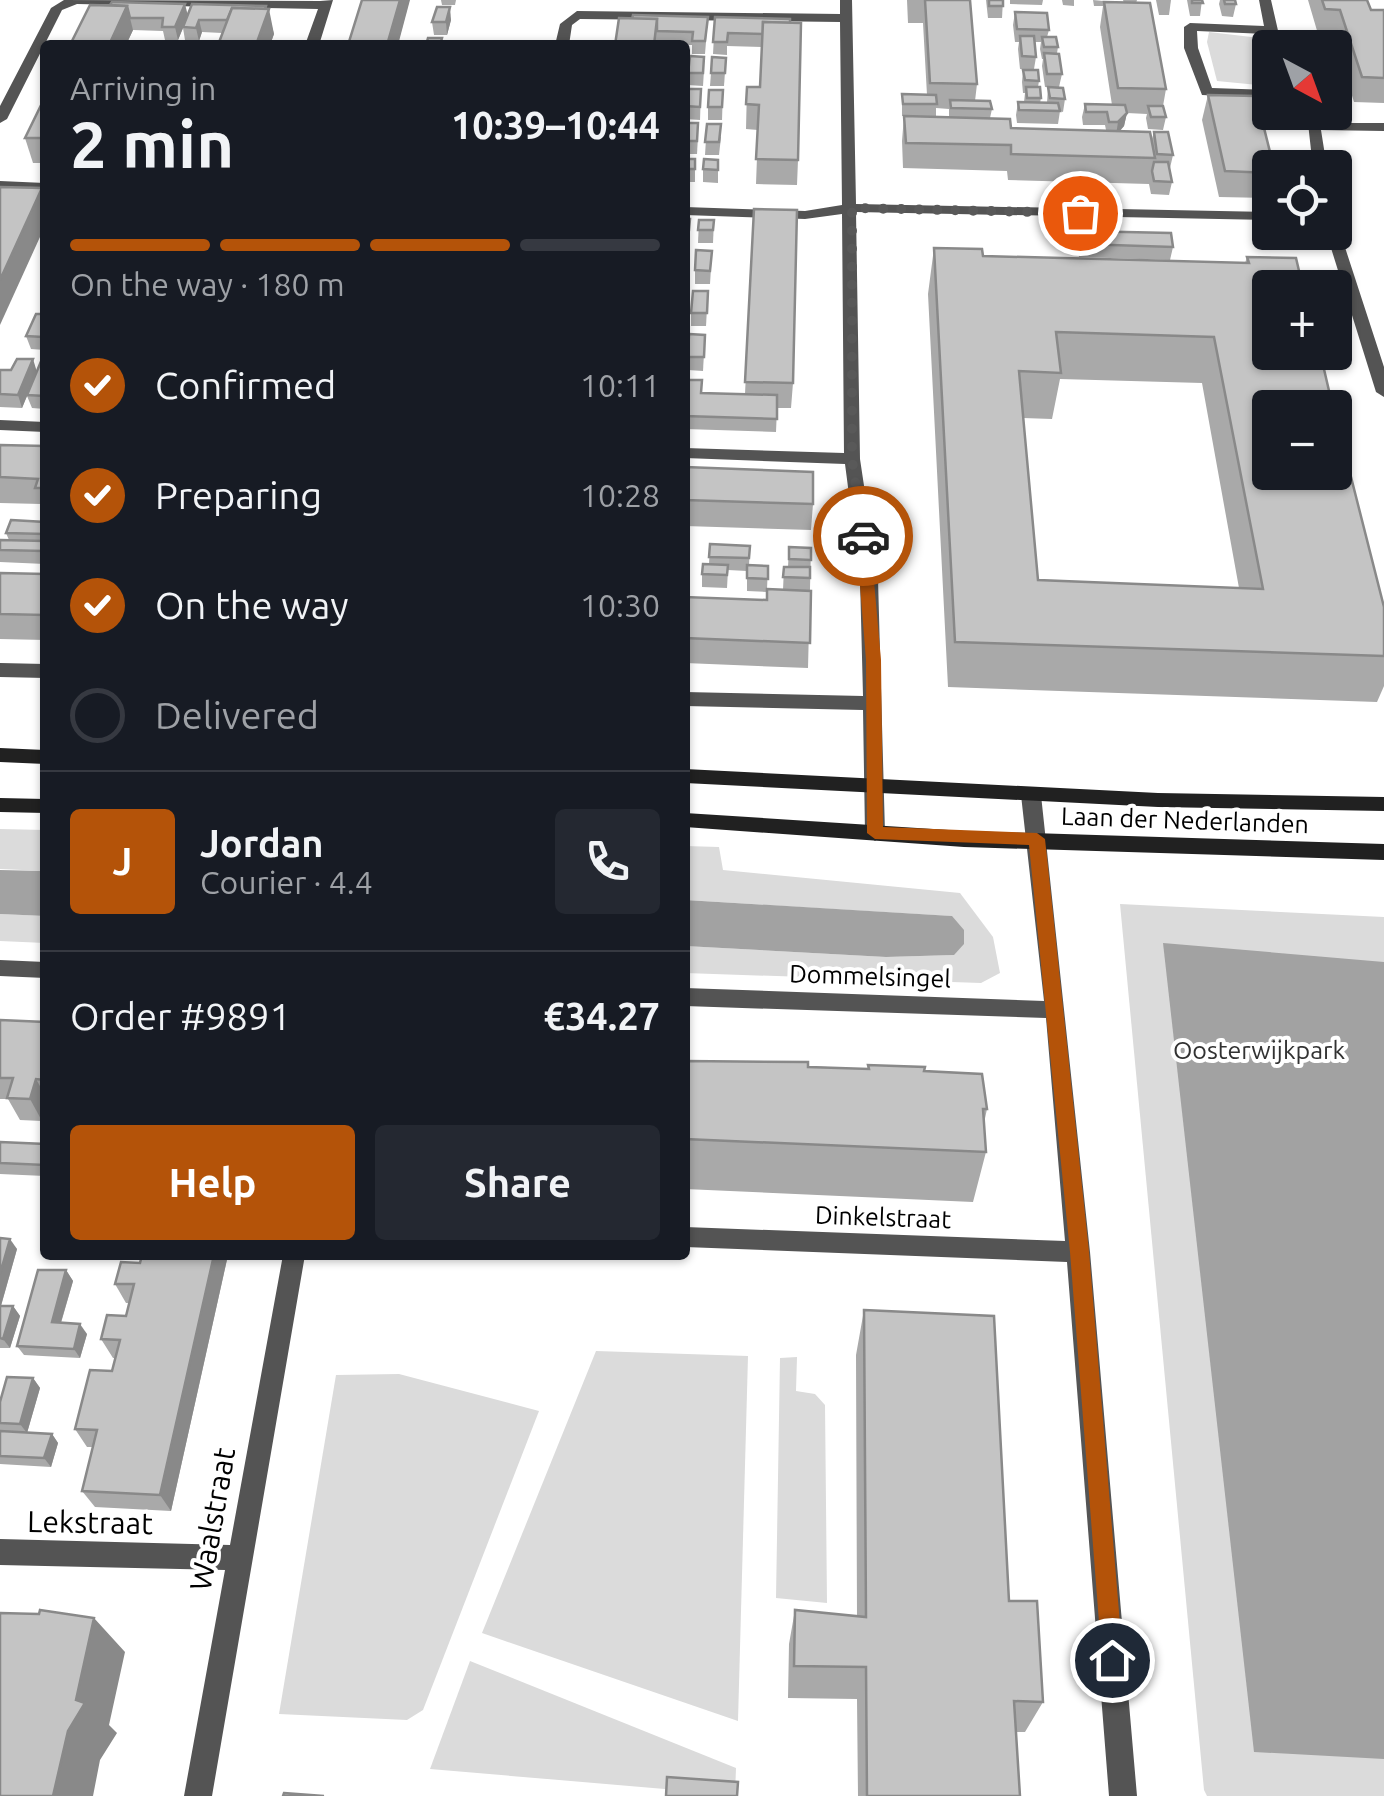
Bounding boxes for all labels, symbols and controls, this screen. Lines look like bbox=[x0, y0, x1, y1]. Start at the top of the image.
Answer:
north arrow bbox=[1252, 30, 1352, 130]
map controls bbox=[1252, 30, 1352, 490]
text: Arriving in bbox=[70, 70, 216, 106]
text: 10:39–10:44 bbox=[451, 104, 660, 146]
text: 2 min bbox=[70, 107, 234, 180]
button: locate bbox=[1252, 150, 1352, 250]
pin bbox=[1038, 171, 1123, 256]
icon: bag bbox=[1053, 186, 1108, 241]
text: On the way · 180 m bbox=[70, 266, 345, 302]
button: + bbox=[1252, 270, 1352, 370]
icon: check bbox=[70, 358, 125, 413]
text: Confirmed bbox=[155, 364, 336, 406]
text: 10:11 bbox=[580, 367, 660, 403]
button: − bbox=[1252, 390, 1352, 490]
icon: check bbox=[70, 468, 125, 523]
text: Preparing bbox=[155, 474, 322, 516]
text: 10:28 bbox=[580, 477, 660, 513]
courier bbox=[813, 486, 913, 586]
icon: car bbox=[836, 509, 891, 564]
icon: check bbox=[70, 578, 125, 633]
text: On the way bbox=[155, 584, 348, 626]
text: 10:30 bbox=[580, 587, 660, 623]
text: Delivered bbox=[155, 694, 319, 736]
street label: Laan der Nederlanden bbox=[1061, 802, 1309, 838]
button: phone bbox=[555, 809, 660, 914]
text: Jordan bbox=[200, 822, 324, 864]
text: J bbox=[113, 840, 132, 882]
text: Courier · 4.4 bbox=[200, 864, 373, 900]
street label: Dommelsingel bbox=[789, 959, 951, 993]
text: Order #9891 bbox=[70, 995, 291, 1037]
text: €34.27 bbox=[543, 995, 660, 1037]
park label: Oosterwijkpark bbox=[1173, 1036, 1345, 1064]
button: Help bbox=[70, 1125, 355, 1240]
button: Share bbox=[375, 1125, 660, 1240]
street label: Dinkelstraat bbox=[814, 1201, 952, 1233]
street label: Waalstraat bbox=[183, 1445, 241, 1593]
street label: Lekstraat bbox=[27, 1504, 153, 1540]
pin bbox=[1070, 1618, 1155, 1703]
icon: home bbox=[1085, 1633, 1140, 1688]

